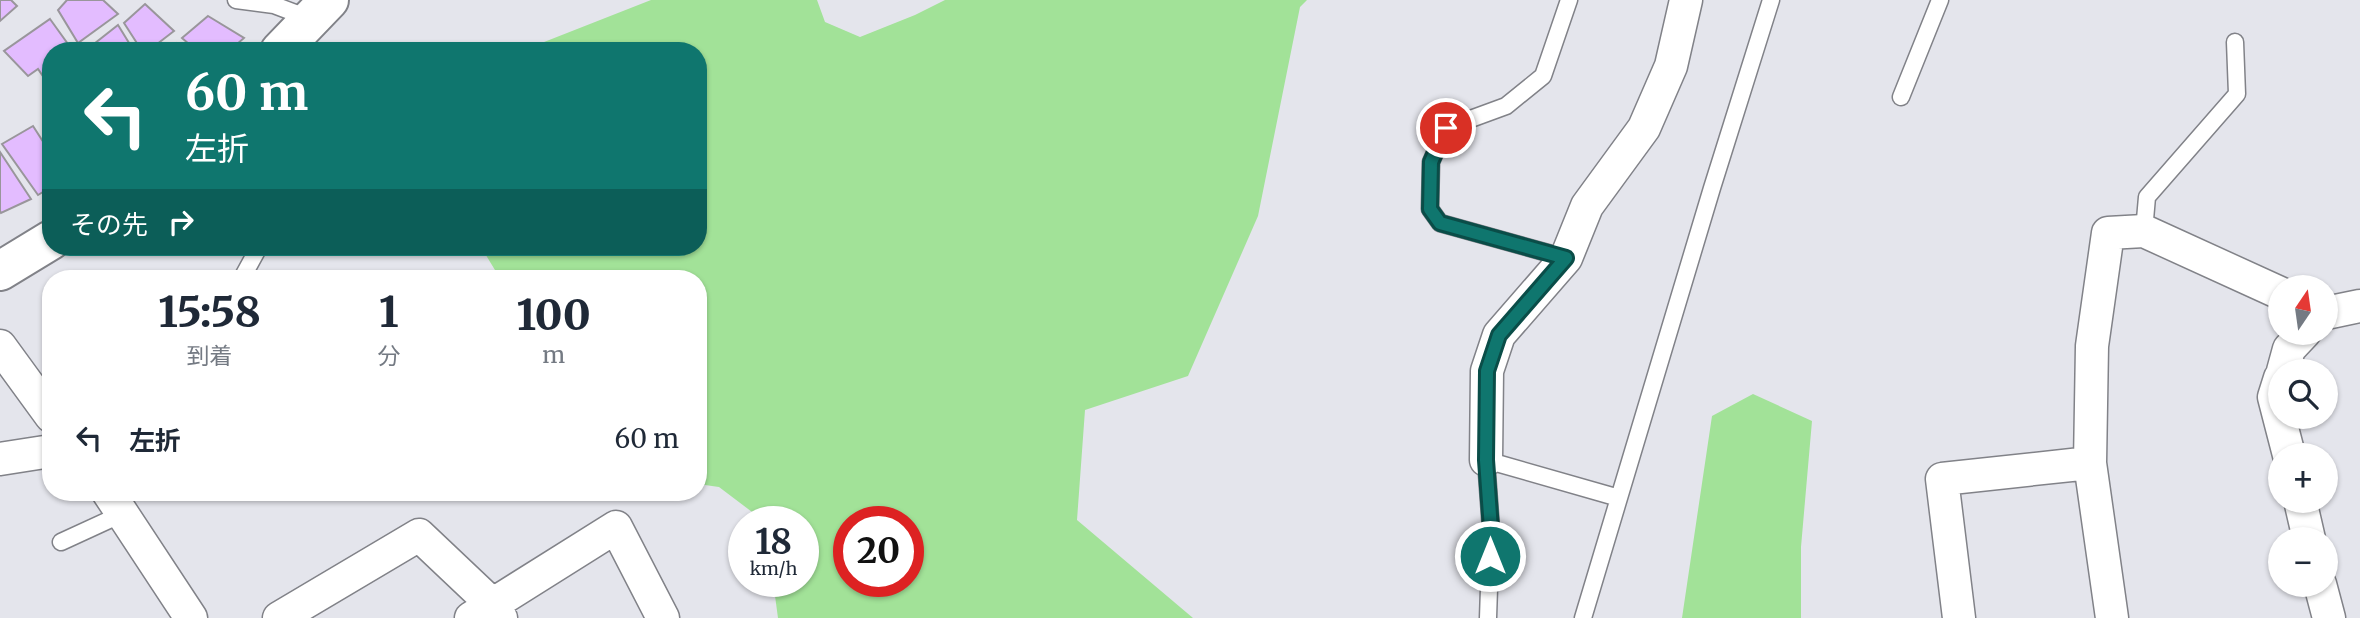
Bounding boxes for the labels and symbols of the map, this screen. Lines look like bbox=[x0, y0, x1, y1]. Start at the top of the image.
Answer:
pin bbox=[1416, 98, 1476, 158]
north arrow bbox=[2268, 275, 2338, 345]
speed limit sign: 20 bbox=[833, 506, 924, 597]
position arrow bbox=[1453, 519, 1527, 593]

